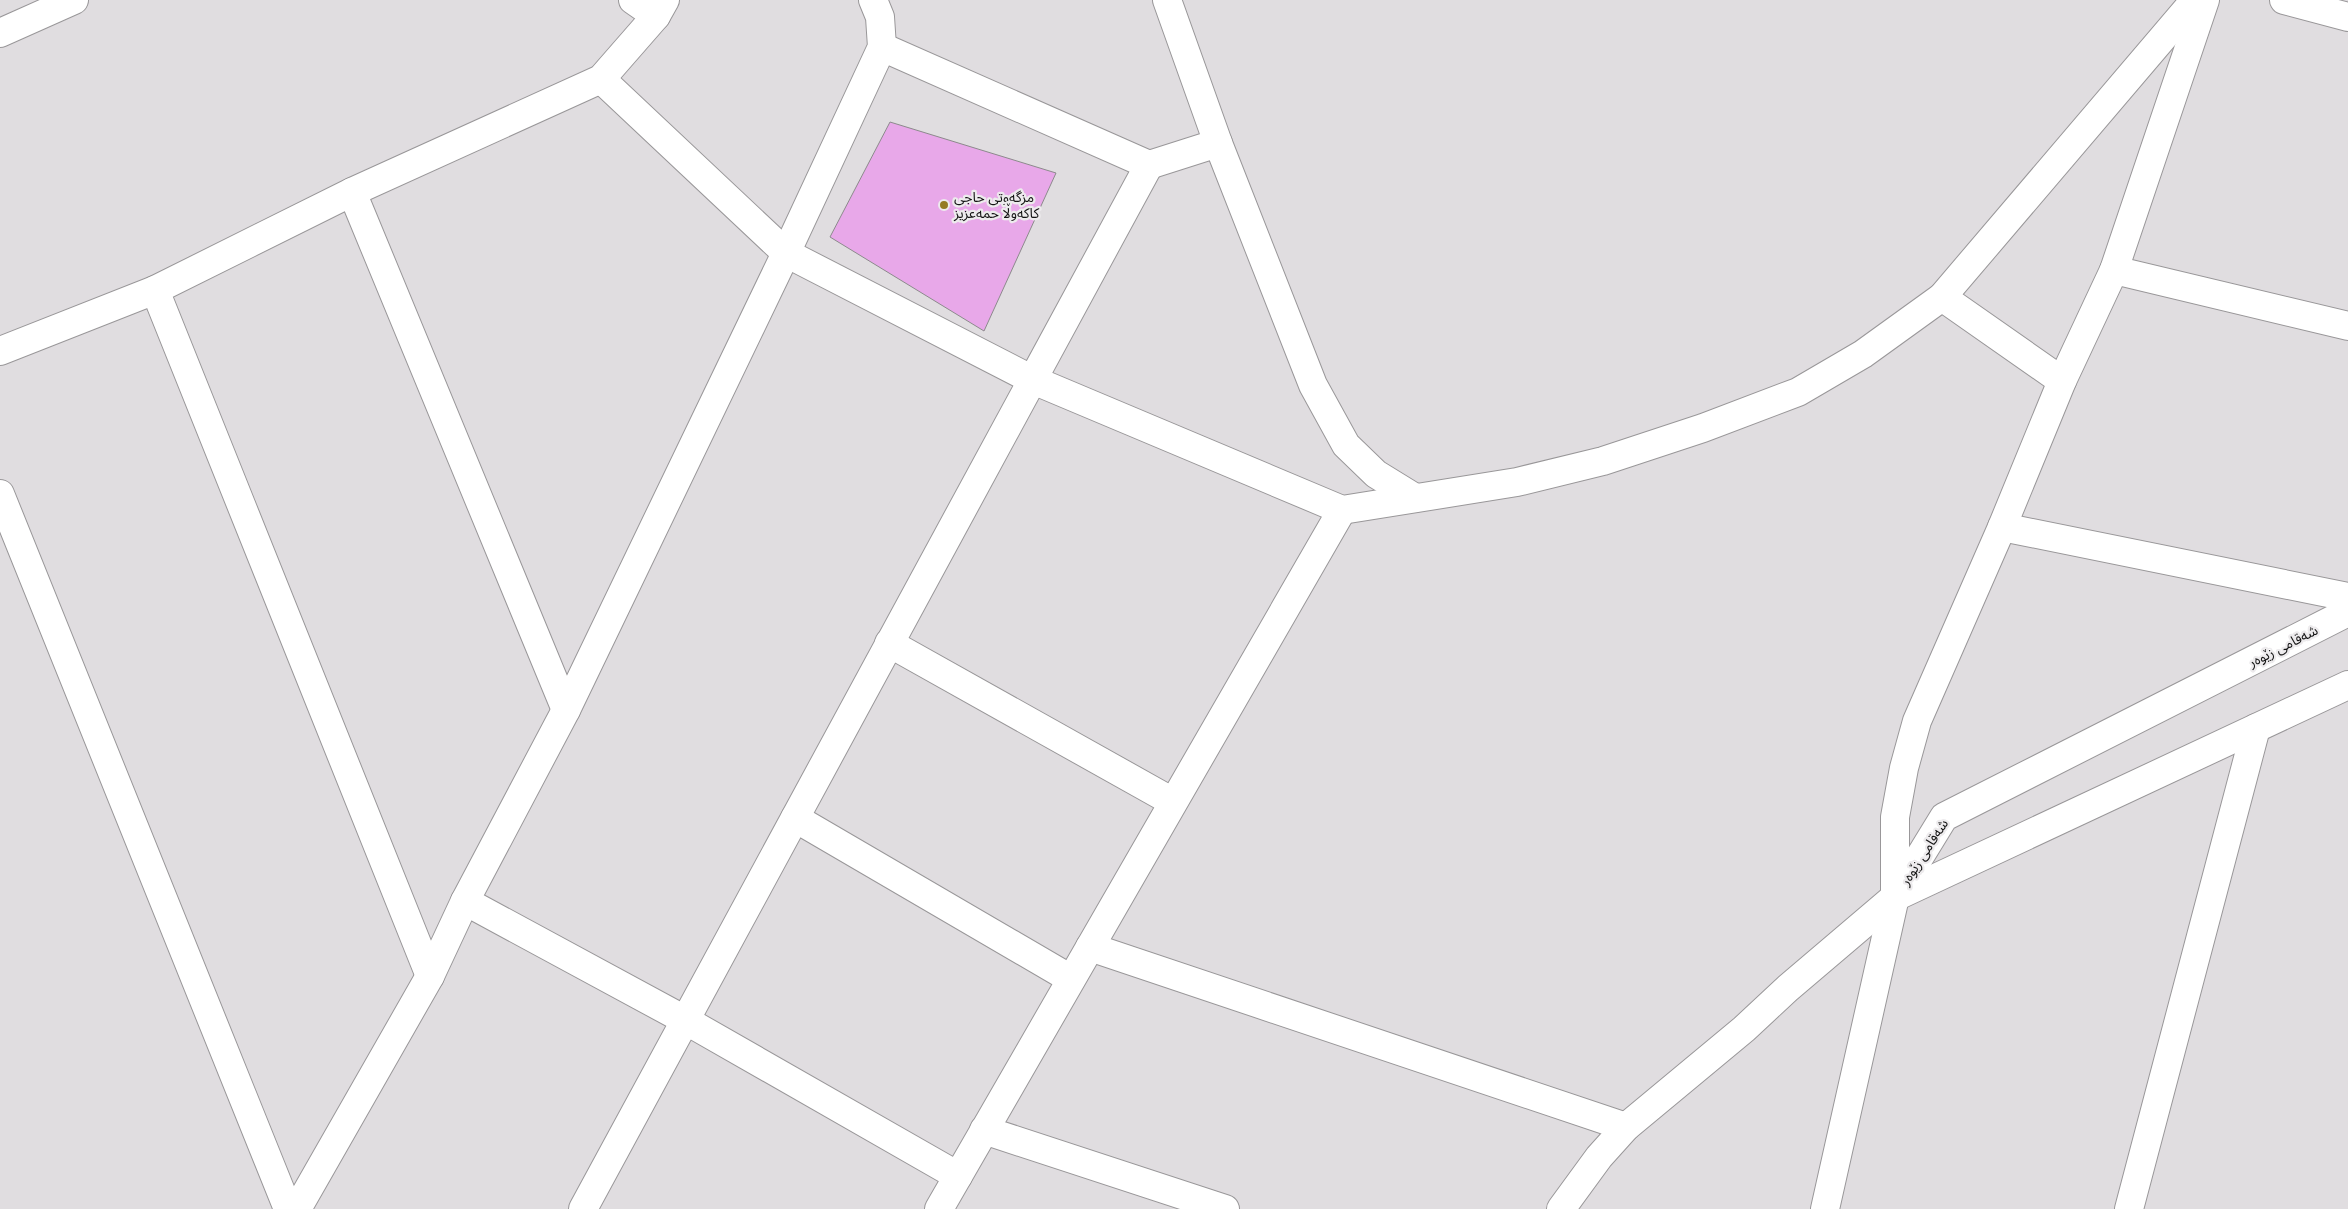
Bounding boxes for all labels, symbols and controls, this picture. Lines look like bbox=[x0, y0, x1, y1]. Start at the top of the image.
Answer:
place label: مزگەوتی حاجی کاکەوڵا حمەعزیز bbox=[953, 189, 1040, 222]
marker: مزگەوتی حاجی کاکەوڵا حمەعزیز bbox=[938, 199, 950, 211]
street label: شەقامی زێوەر bbox=[2245, 622, 2321, 672]
street label: شەقامی زێوەر bbox=[1896, 816, 1952, 889]

